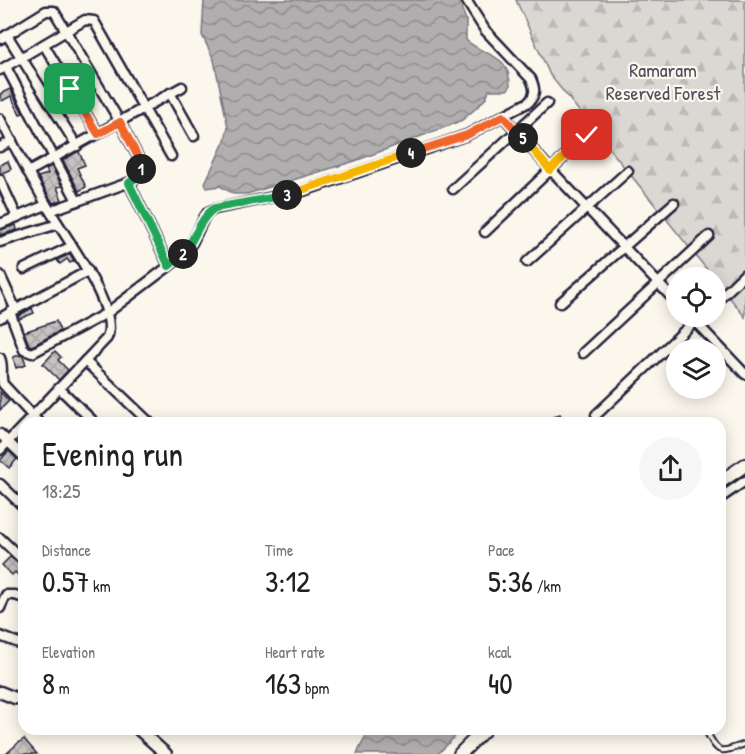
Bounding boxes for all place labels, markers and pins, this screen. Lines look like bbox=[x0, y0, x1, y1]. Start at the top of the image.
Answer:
pin bbox=[44, 63, 95, 114]
pin bbox=[561, 109, 612, 160]
pin: 5 bbox=[508, 123, 538, 153]
pin: 4 bbox=[396, 138, 426, 168]
pin: 1 bbox=[126, 154, 156, 184]
pin: 3 bbox=[272, 180, 302, 210]
pin: 2 bbox=[168, 239, 198, 269]

